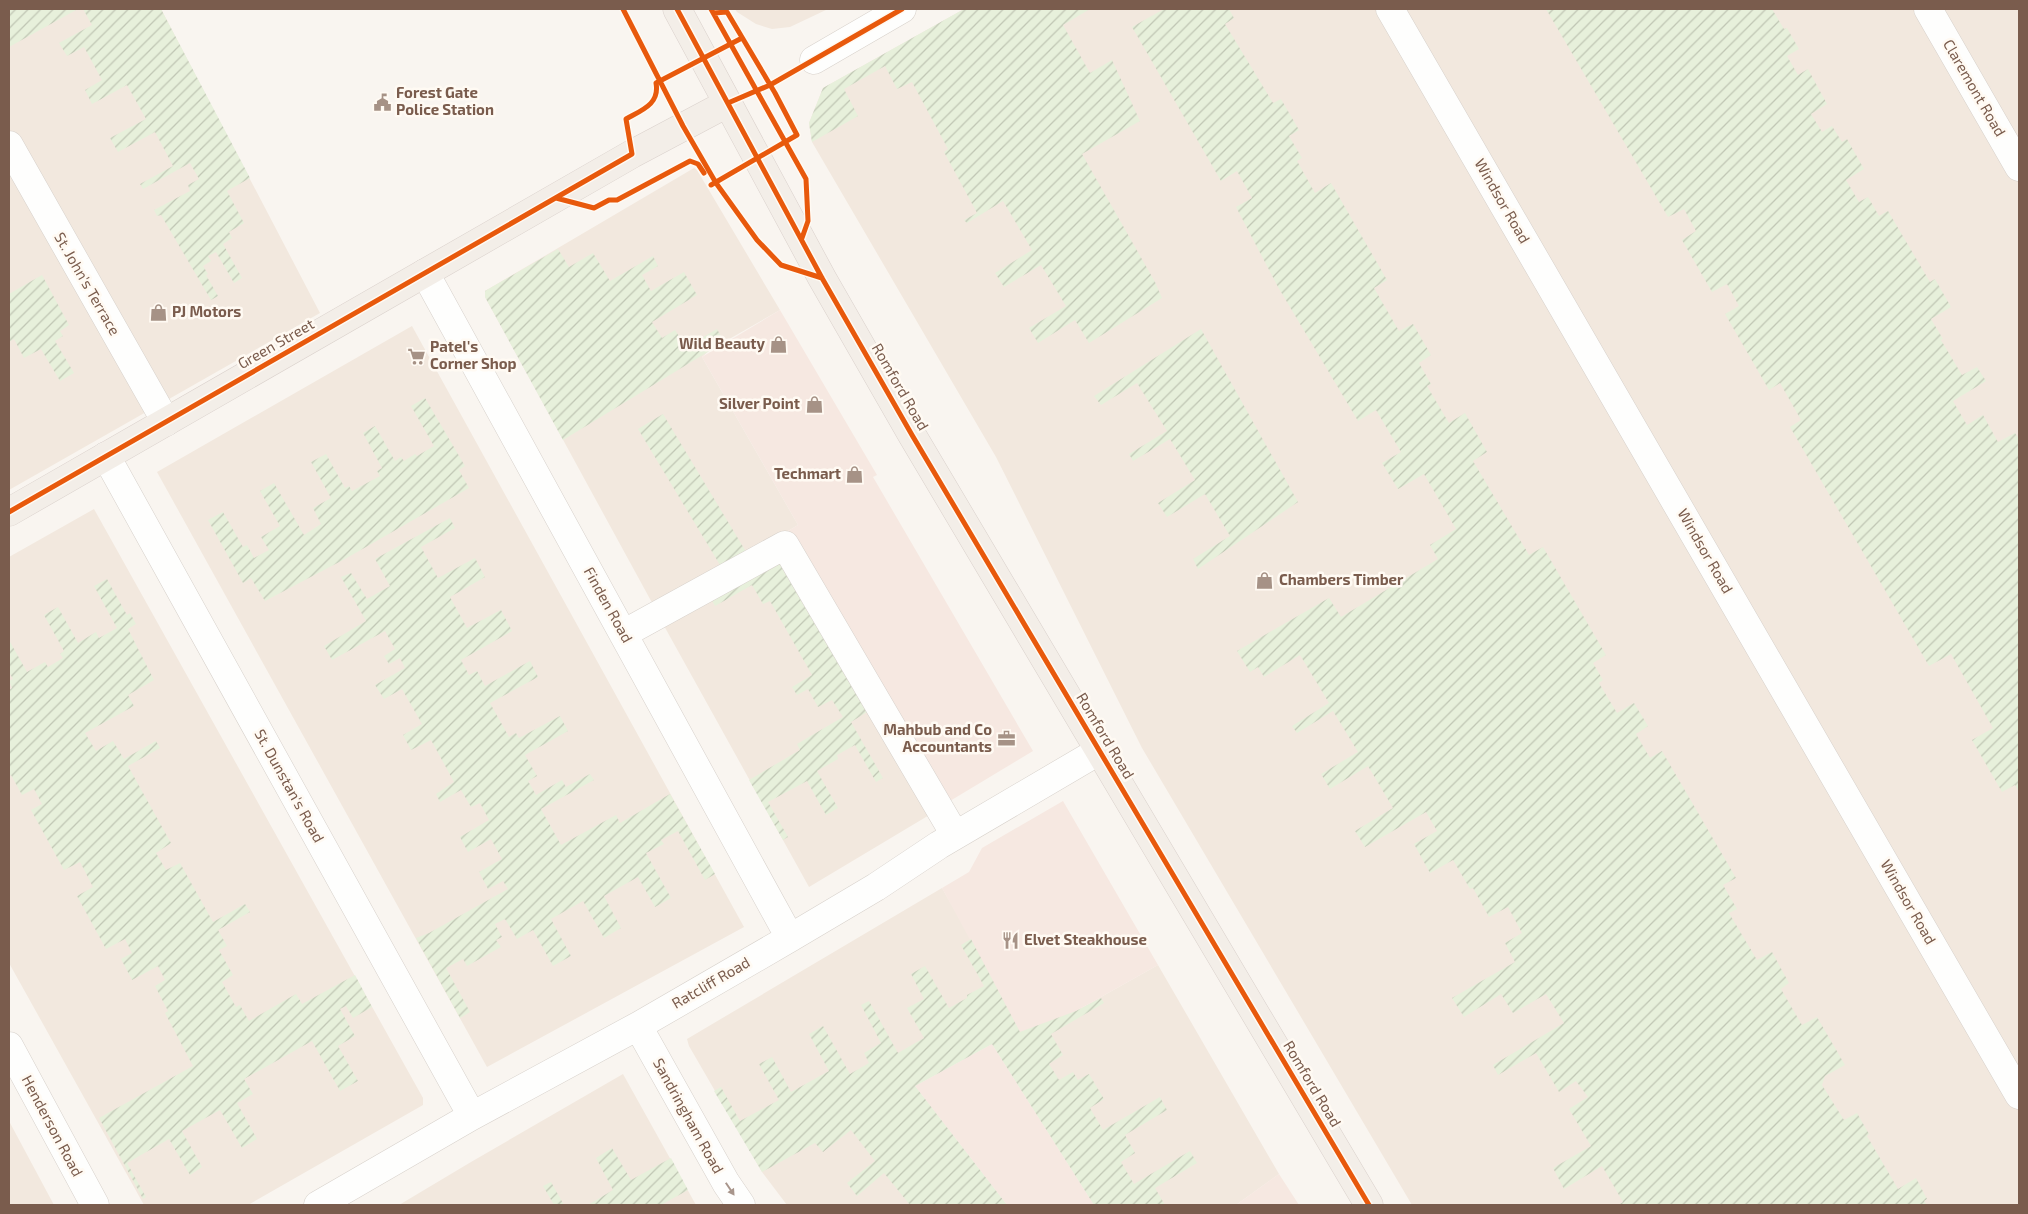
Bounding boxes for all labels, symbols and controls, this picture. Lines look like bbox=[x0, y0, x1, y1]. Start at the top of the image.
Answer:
street label: Claremont Road bbox=[1940, 36, 2010, 139]
place label: Forest Gate Police Station bbox=[396, 83, 494, 118]
public building icon: Forest Gate Police Station bbox=[372, 92, 392, 112]
street label: Windsor Road bbox=[1471, 155, 1534, 246]
street label: St. John's Terrace bbox=[51, 229, 125, 338]
shop icon: PJ Motors bbox=[148, 302, 168, 322]
place label: PJ Motors bbox=[172, 302, 241, 320]
street label: Green Street bbox=[234, 314, 317, 372]
place label: Wild Beauty bbox=[679, 334, 766, 353]
shop icon: Wild Beauty bbox=[769, 334, 789, 354]
place label: Patel's Corner Shop bbox=[430, 337, 517, 372]
street label: Romford Road bbox=[869, 340, 933, 433]
supermarket icon: Patel's Corner Shop bbox=[406, 346, 426, 366]
place label: Silver Point bbox=[719, 394, 800, 412]
shop icon: Silver Point bbox=[804, 394, 824, 414]
place label: Techmart bbox=[774, 464, 841, 482]
shop icon: Techmart bbox=[845, 464, 865, 484]
street label: Windsor Road bbox=[1674, 505, 1737, 596]
street label: Finden Road bbox=[581, 564, 637, 646]
shop icon: Chambers Timber bbox=[1255, 570, 1275, 590]
place label: Chambers Timber bbox=[1279, 570, 1404, 588]
street label: Romford Road bbox=[1073, 689, 1139, 782]
place label: Mahbub and Co Accountants bbox=[883, 720, 992, 755]
street label: St. Dunstan's Road bbox=[251, 726, 328, 845]
office icon: Mahbub and Co Accountants bbox=[996, 729, 1016, 749]
street label: Windsor Road bbox=[1877, 856, 1940, 947]
restaurant icon: Elvet Steakhouse bbox=[1000, 930, 1020, 950]
place label: Elvet Steakhouse bbox=[1024, 930, 1147, 948]
street label: Ratcliff Road bbox=[668, 953, 753, 1012]
street label: Romford Road bbox=[1280, 1037, 1346, 1130]
street label: Sandringham Road bbox=[650, 1055, 728, 1176]
street label: Henderson Road bbox=[19, 1072, 87, 1179]
one-way arrow bbox=[725, 1182, 734, 1196]

